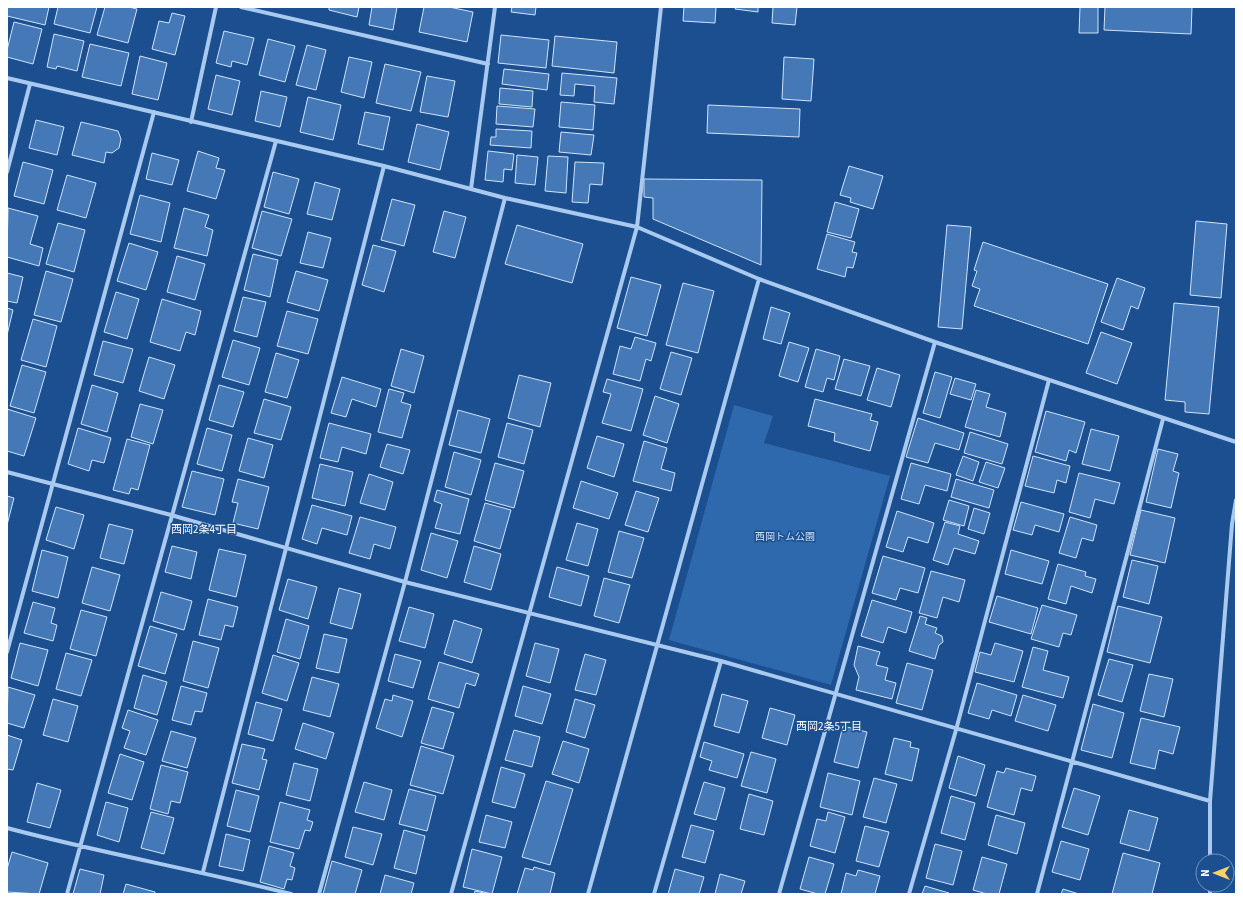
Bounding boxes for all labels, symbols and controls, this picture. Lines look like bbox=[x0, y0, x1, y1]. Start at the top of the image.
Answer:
district label: 西岡2条4丁目 bbox=[171, 522, 237, 537]
park label: 西岡トム公園 bbox=[755, 530, 815, 544]
district label: 西岡2条5丁目 bbox=[796, 719, 862, 734]
north arrow bbox=[1195, 853, 1235, 893]
text: N bbox=[1198, 869, 1213, 877]

